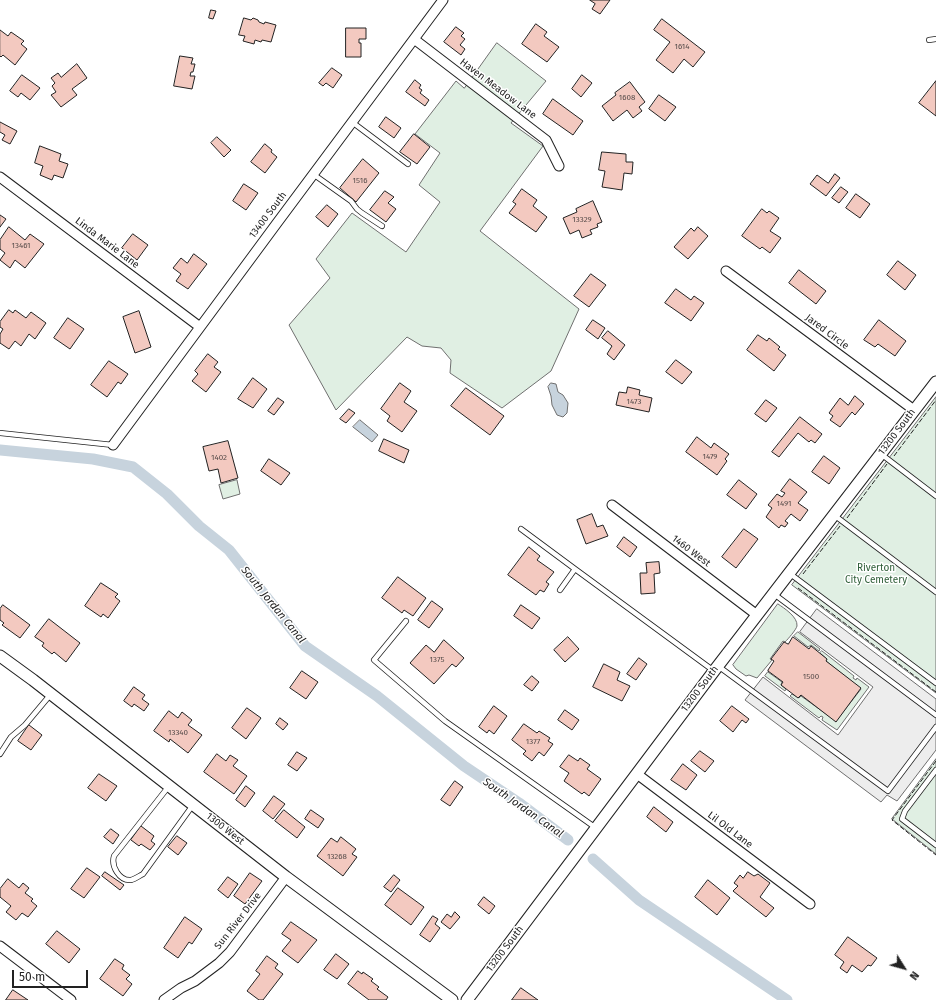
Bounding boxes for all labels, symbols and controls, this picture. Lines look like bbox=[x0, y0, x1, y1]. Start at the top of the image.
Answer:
house number: 1614 bbox=[674, 42, 690, 52]
street label: Haven Meadow Lane bbox=[457, 56, 539, 122]
house number: 1608 bbox=[619, 93, 635, 103]
house number: 1516 bbox=[353, 176, 367, 186]
street label: 13400 South bbox=[247, 189, 289, 241]
street label: Linda Marie Lane bbox=[72, 215, 142, 271]
house number: 13329 bbox=[572, 215, 592, 225]
house number: 13461 bbox=[11, 241, 31, 251]
street label: Jared Circle bbox=[803, 312, 851, 352]
house number: 1473 bbox=[627, 397, 641, 407]
street label: 13200 South bbox=[876, 407, 918, 457]
house number: 1479 bbox=[702, 452, 718, 462]
house number: 1402 bbox=[211, 453, 227, 463]
house number: 1491 bbox=[776, 499, 792, 509]
street label: 1460 West bbox=[669, 533, 713, 569]
park label: Riverton City Cemetery bbox=[845, 562, 907, 586]
water label: South Jordan Canal bbox=[238, 564, 308, 646]
house number: 1375 bbox=[430, 655, 444, 665]
street label: 13200 South bbox=[679, 664, 721, 714]
house number: 1500 bbox=[803, 672, 819, 682]
house number: 13340 bbox=[168, 728, 188, 738]
house number: 1377 bbox=[526, 737, 540, 747]
water label: South Jordan Canal bbox=[480, 775, 566, 841]
street label: Lil Old Lane bbox=[705, 809, 755, 851]
street label: 1300 West bbox=[204, 810, 246, 848]
house number: 13268 bbox=[327, 852, 347, 862]
street label: Sun River Drive bbox=[212, 890, 264, 952]
street label: 13200 South bbox=[484, 924, 526, 974]
north arrow bbox=[884, 948, 924, 988]
scale bar bbox=[14, 962, 90, 988]
text: N bbox=[907, 969, 921, 982]
text: 50 m bbox=[19, 970, 45, 984]

